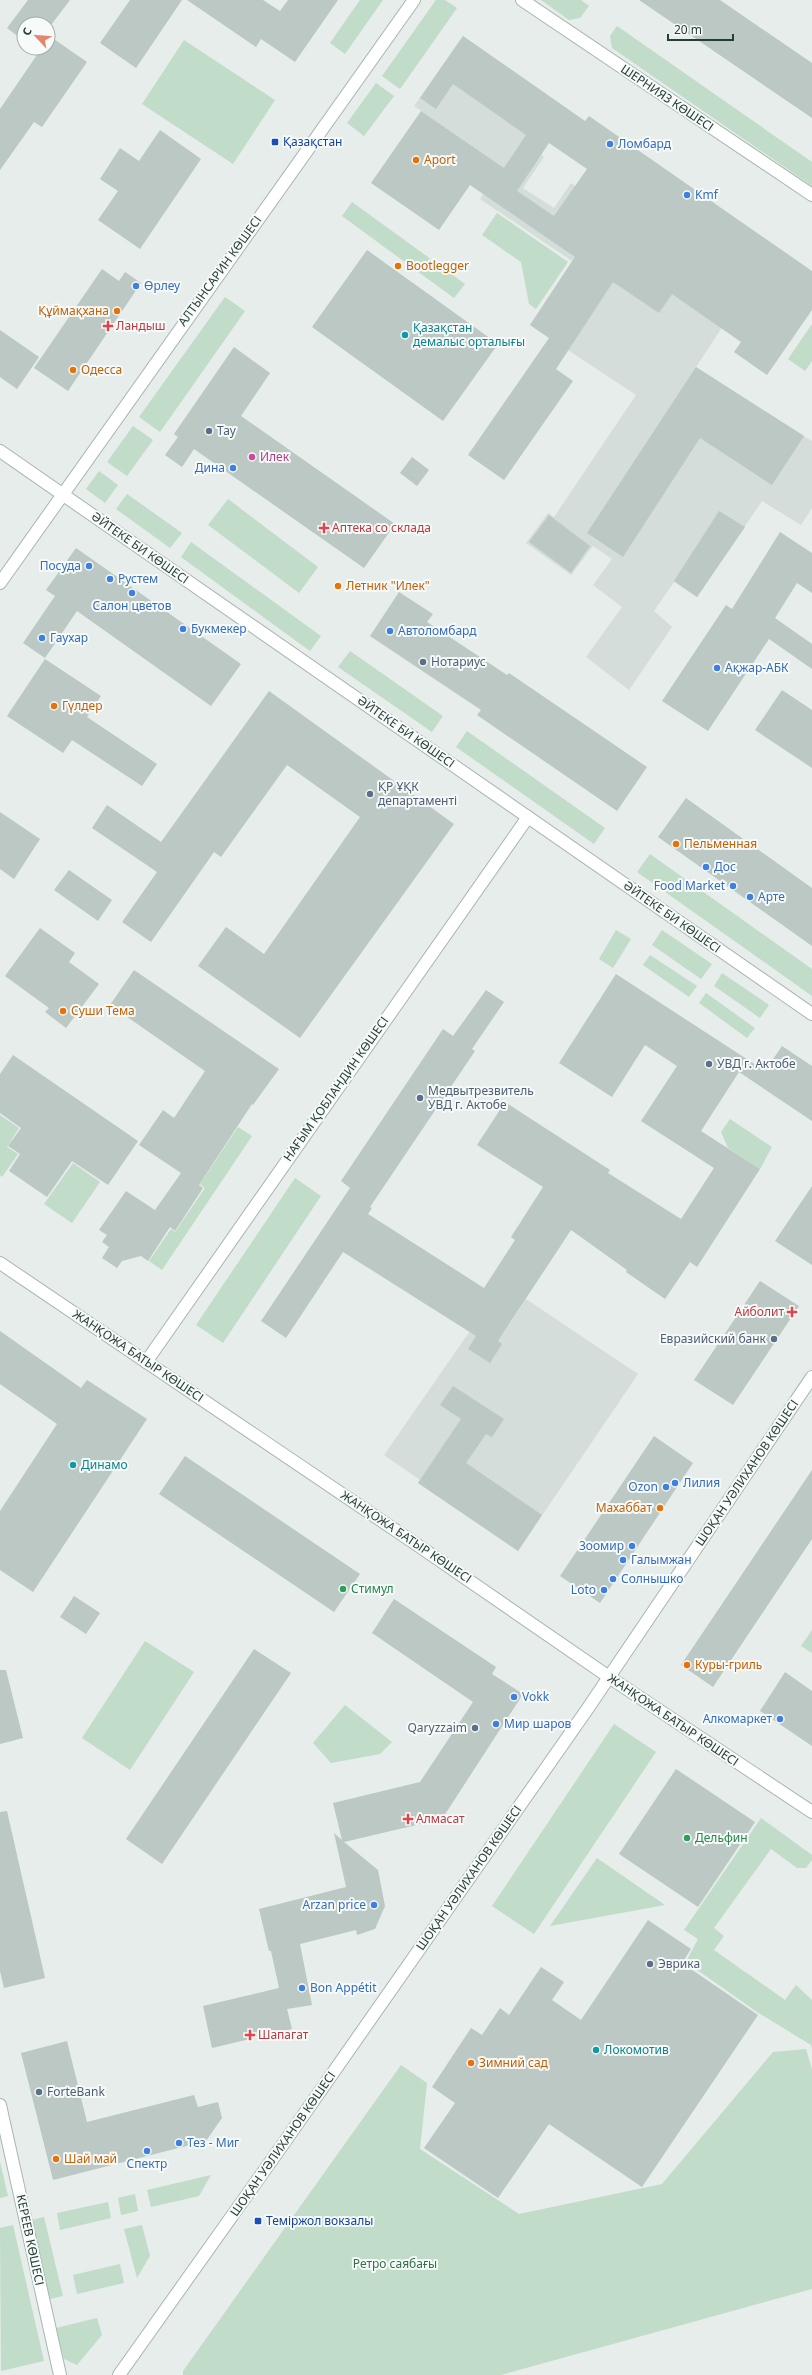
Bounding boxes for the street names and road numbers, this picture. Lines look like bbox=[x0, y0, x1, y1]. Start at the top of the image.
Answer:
street label: ШЕРНИЯЗ КӨШЕСІ bbox=[617, 60, 717, 135]
street label: АЛТЫНСАРИН КӨШЕСІ bbox=[174, 212, 265, 329]
street label: ӘЙТЕКЕ БИ КӨШЕСІ bbox=[88, 508, 192, 588]
street label: ӘЙТЕКЕ БИ КӨШЕСІ bbox=[354, 692, 458, 772]
street label: ӘЙТЕКЕ БИ КӨШЕСІ bbox=[620, 877, 724, 957]
street label: НАҒЫМ ҚОБЛАНДИН КӨШЕСІ bbox=[279, 1013, 392, 1164]
street label: ЖАНҚОЖА БАТЫР КӨШЕСІ bbox=[70, 1305, 207, 1406]
street label: ШОҚАН УӘЛИХАНОВ КӨШЕСІ bbox=[691, 1396, 802, 1549]
street label: ЖАНҚОЖА БАТЫР КӨШЕСІ bbox=[338, 1486, 475, 1587]
street label: ЖАНҚОЖА БАТЫР КӨШЕСІ bbox=[605, 1669, 742, 1770]
street label: ШОҚАН УӘЛИХАНОВ КӨШЕСІ bbox=[412, 1802, 525, 1954]
street label: ШОҚАН УӘЛИХАНОВ КӨШЕСІ bbox=[226, 2068, 339, 2220]
street label: КЕРЕЕВ КӨШЕСІ bbox=[13, 2193, 48, 2287]

